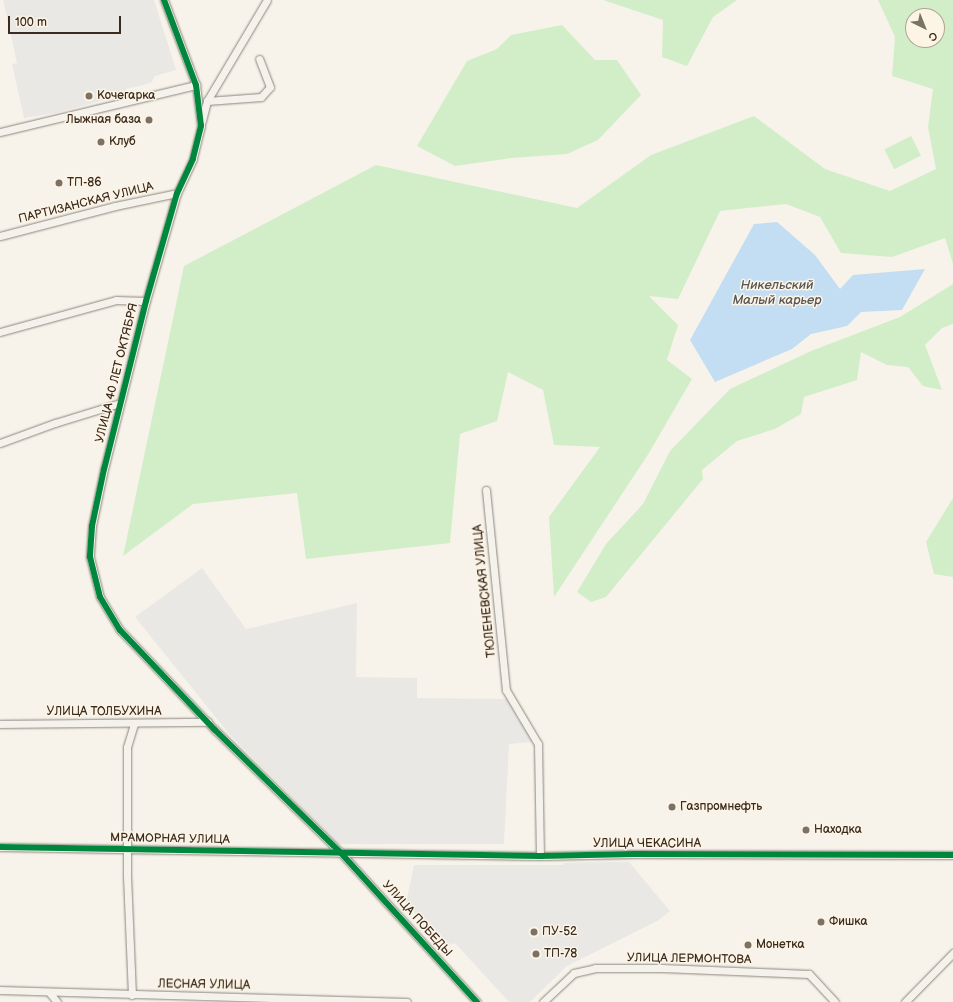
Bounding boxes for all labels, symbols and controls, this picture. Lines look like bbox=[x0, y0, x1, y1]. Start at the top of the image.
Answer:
scale bar bbox=[10, 8, 123, 34]
north arrow bbox=[905, 8, 945, 48]
text: 100 m bbox=[15, 15, 47, 30]
text: С bbox=[926, 29, 940, 44]
place label: Кочегарка bbox=[97, 89, 155, 103]
marker: Кочегарка bbox=[84, 91, 94, 101]
place label: Лыжная база bbox=[66, 113, 141, 127]
marker: Лыжная база bbox=[144, 115, 154, 125]
place label: Клуб bbox=[109, 135, 136, 149]
marker: Клуб bbox=[96, 137, 106, 147]
place label: ТП-86 bbox=[67, 176, 102, 190]
marker: ТП-86 bbox=[54, 178, 64, 188]
street label: ПАРТИЗАНСКАЯ УЛИЦА bbox=[17, 179, 155, 227]
water label: Никельский Малый карьер bbox=[732, 278, 822, 309]
street label: УЛИЦА 40 ЛЕТ ОКТЯБРЯ bbox=[93, 302, 141, 444]
street label: ТЮЛЕНЕВСКАЯ УЛИЦА bbox=[471, 524, 499, 658]
street label: УЛИЦА ТОЛБУХИНА bbox=[47, 705, 161, 719]
place label: Газпромнефть bbox=[680, 800, 762, 814]
marker: Газпромнефть bbox=[667, 802, 677, 812]
place label: Находка bbox=[814, 823, 862, 837]
marker: Находка bbox=[801, 825, 811, 835]
street label: МРАМОРНАЯ УЛИЦА bbox=[110, 831, 230, 847]
street label: УЛИЦА ЧЕКАСИНА bbox=[593, 837, 701, 851]
street label: УЛИЦА ПОБЕДЫ bbox=[379, 878, 455, 960]
place label: Фишка bbox=[829, 915, 868, 929]
marker: Фишка bbox=[816, 917, 826, 927]
place label: ПУ-52 bbox=[542, 925, 577, 939]
marker: ПУ-52 bbox=[529, 927, 539, 937]
place label: Монетка bbox=[756, 938, 805, 952]
marker: Монетка bbox=[743, 940, 753, 950]
place label: ТП-78 bbox=[544, 947, 577, 961]
marker: ТП-78 bbox=[531, 949, 541, 959]
street label: УЛИЦА ЛЕРМОНТОВА bbox=[627, 951, 751, 967]
street label: ЛЕСНАЯ УЛИЦА bbox=[158, 977, 250, 993]

